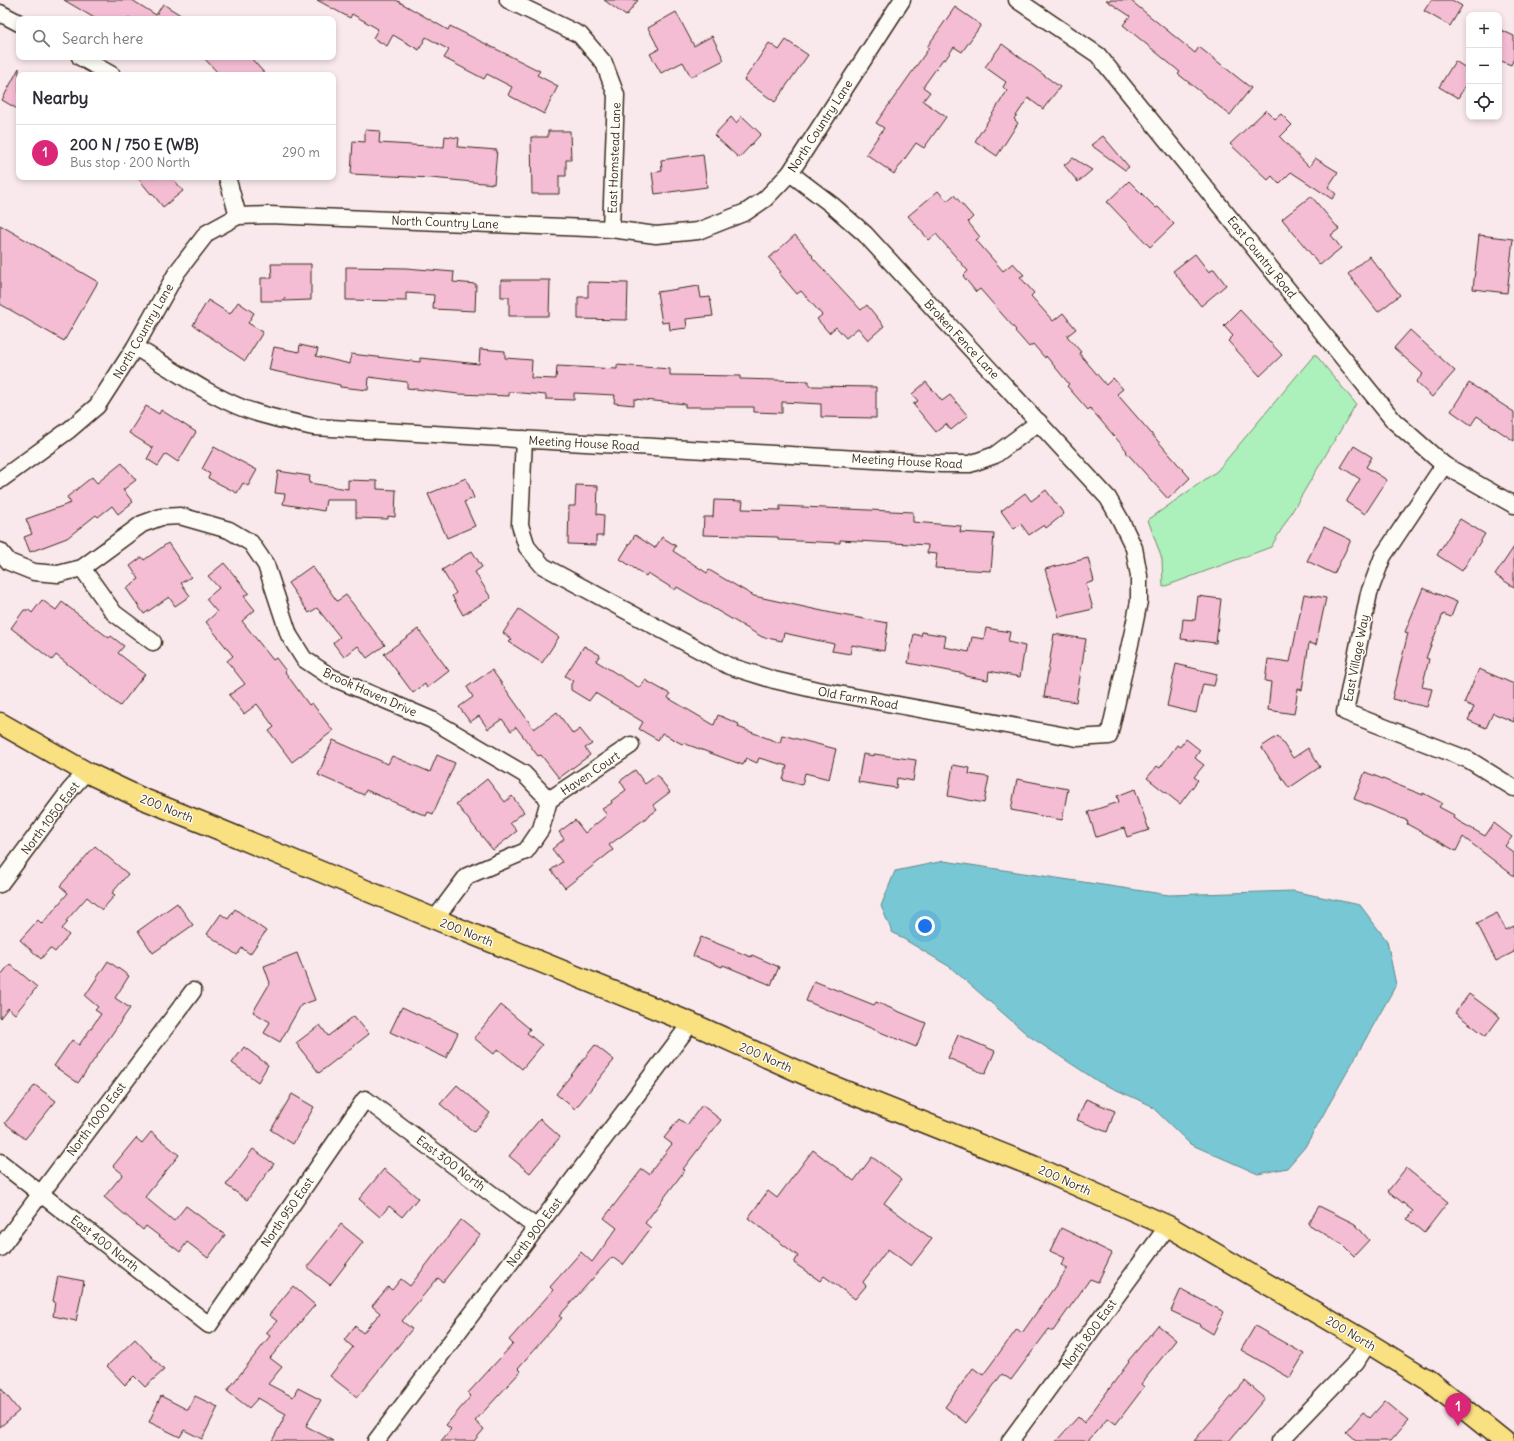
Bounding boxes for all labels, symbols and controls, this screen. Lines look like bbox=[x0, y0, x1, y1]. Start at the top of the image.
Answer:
map controls bbox=[1466, 12, 1502, 120]
button: + bbox=[1466, 12, 1502, 48]
search box bbox=[16, 16, 336, 60]
icon: search bbox=[30, 27, 52, 49]
text: Search here bbox=[62, 29, 143, 48]
button: − bbox=[1466, 48, 1502, 84]
street label: North Country Lane bbox=[784, 77, 856, 175]
button: locate bbox=[1466, 84, 1502, 120]
text: Nearby bbox=[32, 87, 88, 109]
street label: East Homstead Lane bbox=[605, 102, 623, 214]
text: 200 N / 750 E (WB) bbox=[70, 135, 199, 154]
text: 1 bbox=[42, 144, 48, 161]
text: 290 m bbox=[282, 144, 320, 161]
text: Bus stop · 200 North bbox=[70, 154, 190, 171]
street label: North Country Lane bbox=[391, 213, 499, 231]
street label: East Country Road bbox=[1224, 213, 1300, 301]
street label: North Country Lane bbox=[110, 281, 176, 381]
street label: Broken Fence Lane bbox=[921, 296, 1003, 382]
street label: Meeting House Road bbox=[528, 433, 640, 453]
street label: Meeting House Road bbox=[851, 451, 963, 471]
street label: East Village Way bbox=[1340, 613, 1372, 703]
street label: Brook Haven Drive bbox=[321, 665, 419, 719]
street label: Old Farm Road bbox=[817, 684, 899, 712]
street label: Haven Court bbox=[558, 748, 622, 798]
street label: North 1050 East bbox=[18, 779, 82, 857]
street label: 200 North bbox=[138, 791, 196, 825]
street label: 200 North bbox=[438, 915, 496, 949]
your location bbox=[915, 916, 935, 936]
street label: 200 North bbox=[737, 1039, 795, 1075]
street label: North 1000 East bbox=[63, 1079, 129, 1159]
street label: East 300 North bbox=[414, 1132, 488, 1194]
street label: 200 North bbox=[1036, 1162, 1094, 1198]
street label: North 950 East bbox=[258, 1174, 316, 1250]
street label: North 900 East bbox=[503, 1195, 565, 1269]
street label: East 400 North bbox=[68, 1212, 142, 1274]
street label: North 800 East bbox=[1059, 1296, 1119, 1372]
street label: 200 North bbox=[1323, 1312, 1379, 1354]
pin: 1 bbox=[1445, 1393, 1471, 1426]

